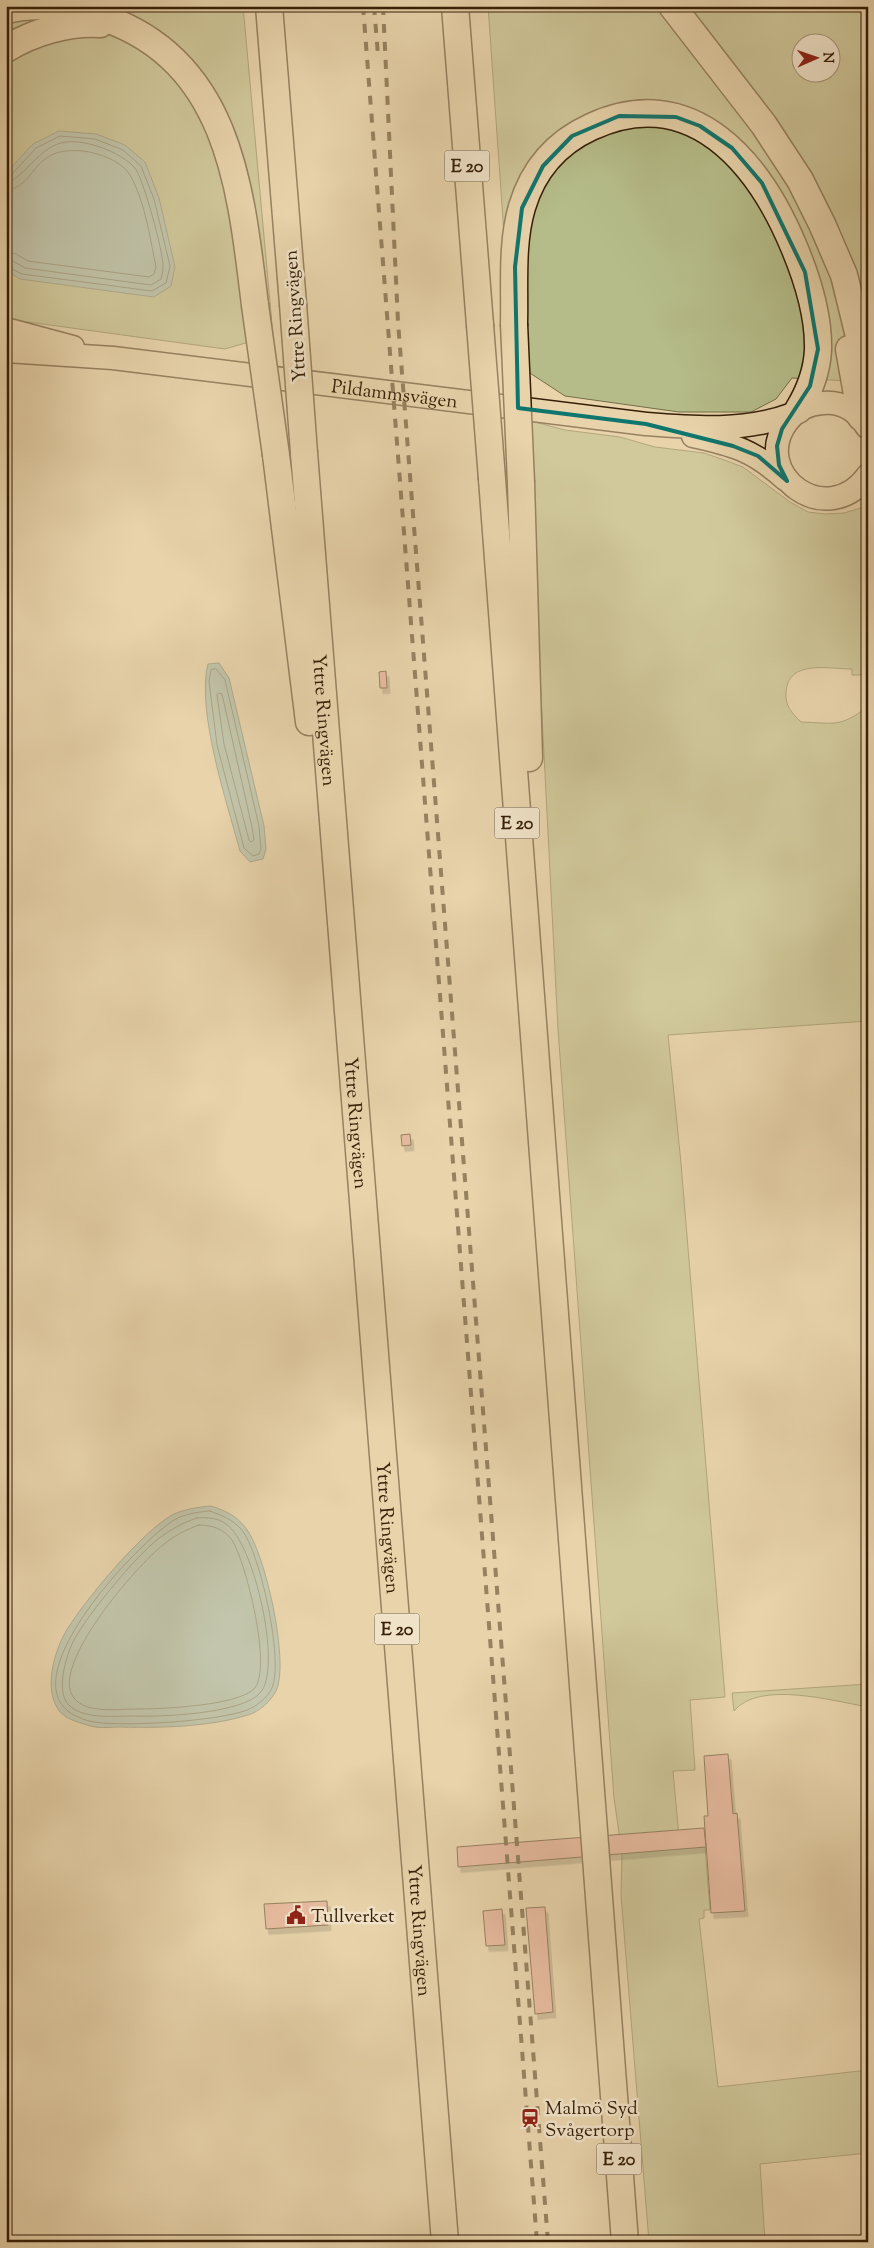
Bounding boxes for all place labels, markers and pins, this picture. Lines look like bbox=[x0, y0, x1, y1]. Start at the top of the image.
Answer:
public building icon: Tullverket bbox=[285, 1904, 307, 1926]
place label: Tullverket bbox=[311, 1904, 395, 1931]
place label: Malmö Syd Svågertorp bbox=[545, 2096, 638, 2145]
station icon: Malmö Syd Svågertorp bbox=[519, 2107, 541, 2129]

